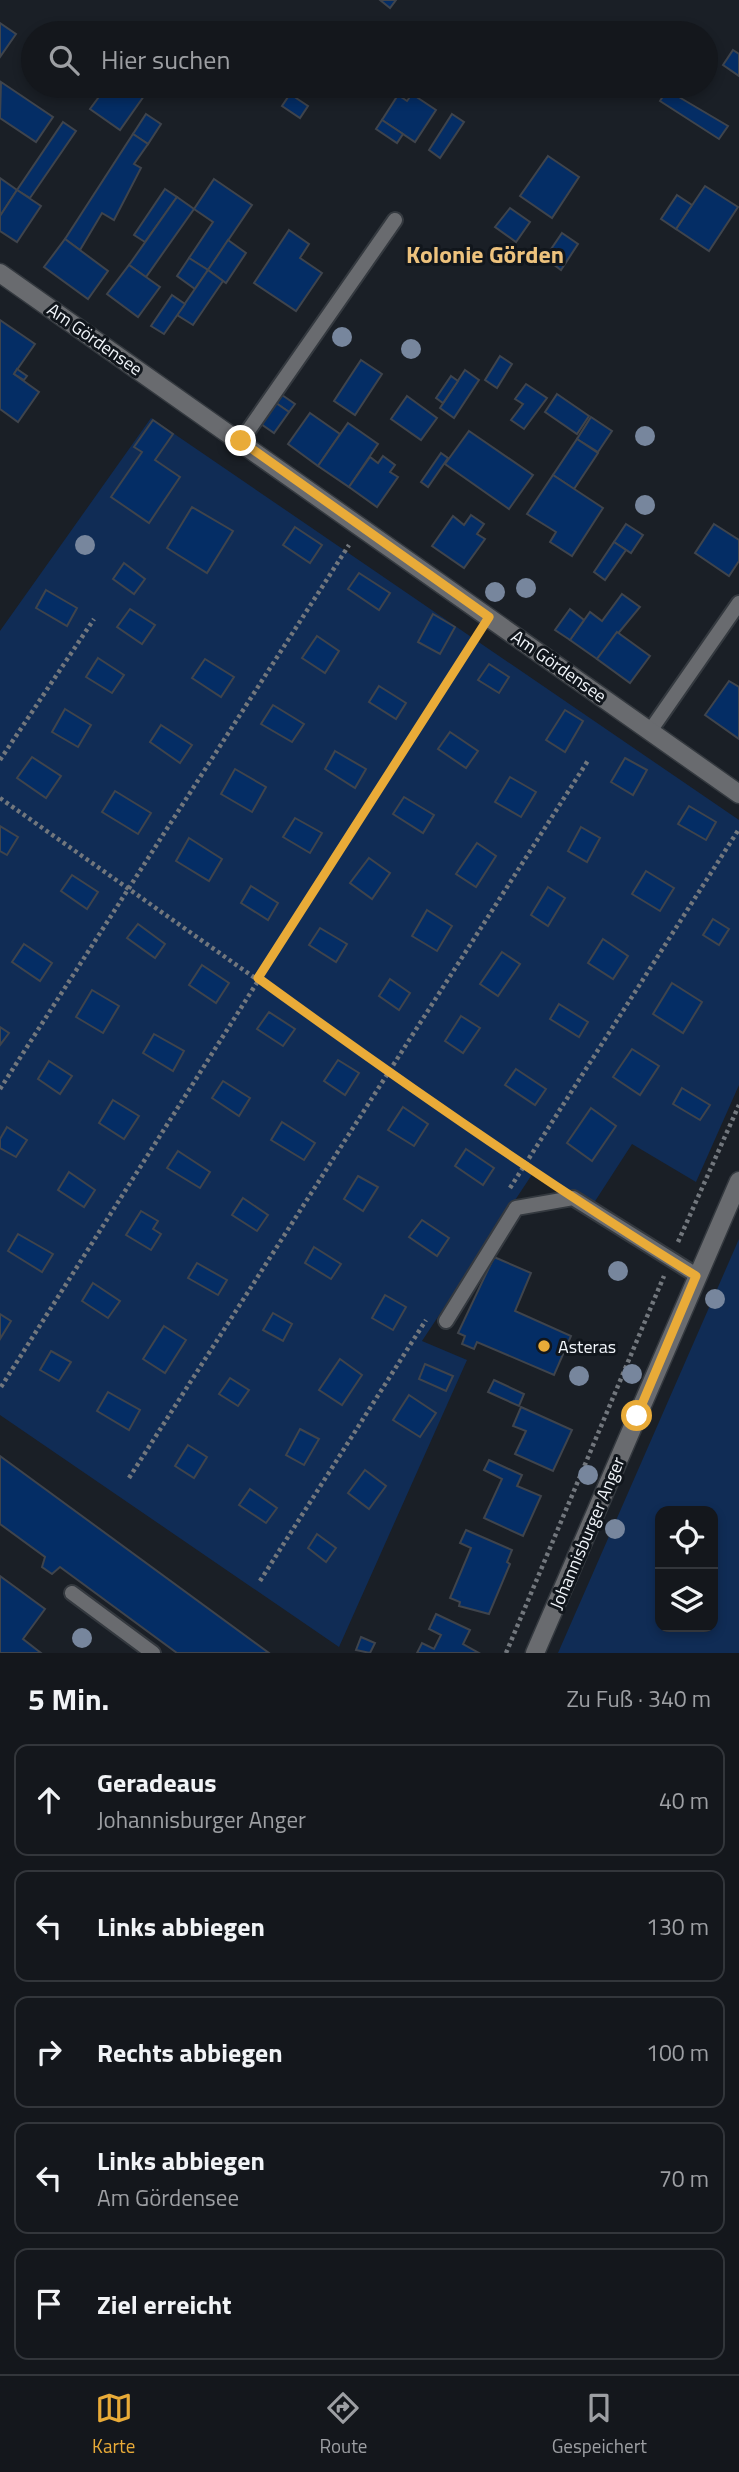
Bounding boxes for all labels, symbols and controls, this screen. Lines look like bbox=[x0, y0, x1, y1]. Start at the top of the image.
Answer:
search box bbox=[21, 21, 718, 98]
text: Hier suchen bbox=[101, 40, 230, 79]
icon: search bbox=[45, 41, 83, 79]
district label: Kolonie Görden bbox=[406, 236, 564, 272]
street label: Am Gördensee bbox=[42, 296, 148, 382]
route end bbox=[225, 425, 256, 456]
street label: Am Gördensee bbox=[506, 623, 612, 709]
place label: Asteras bbox=[558, 1333, 616, 1360]
marker: Asteras bbox=[536, 1338, 552, 1354]
route start bbox=[621, 1400, 652, 1431]
street label: Johannisburger Anger bbox=[543, 1452, 631, 1614]
map controls bbox=[655, 1506, 718, 1632]
button: locate bbox=[655, 1506, 718, 1569]
button: layers bbox=[655, 1569, 718, 1632]
text: 5 Min. bbox=[28, 1676, 109, 1722]
text: Zu Fuß · 340 m bbox=[567, 1681, 711, 1716]
text: Geradeaus bbox=[97, 1763, 217, 1802]
icon: ahead bbox=[30, 1781, 68, 1819]
text: 40 m bbox=[659, 1783, 709, 1818]
text: Johannisburger Anger bbox=[97, 1802, 306, 1837]
icon: left bbox=[30, 1907, 68, 1945]
text: Links abbiegen bbox=[97, 1907, 265, 1946]
text: 130 m bbox=[646, 1909, 709, 1944]
icon: right bbox=[30, 2033, 68, 2071]
text: Rechts abbiegen bbox=[97, 2033, 283, 2072]
text: 100 m bbox=[646, 2035, 709, 2070]
text: Links abbiegen bbox=[97, 2141, 265, 2180]
icon: left bbox=[30, 2159, 68, 2197]
text: 70 m bbox=[659, 2161, 709, 2196]
text: Am Gördensee bbox=[97, 2180, 239, 2215]
icon: arrive bbox=[30, 2285, 68, 2323]
text: Ziel erreicht bbox=[97, 2285, 232, 2324]
tab: Karte bbox=[92, 2389, 135, 2460]
tab: Route bbox=[320, 2389, 367, 2460]
tab: Gespeichert bbox=[552, 2389, 647, 2460]

